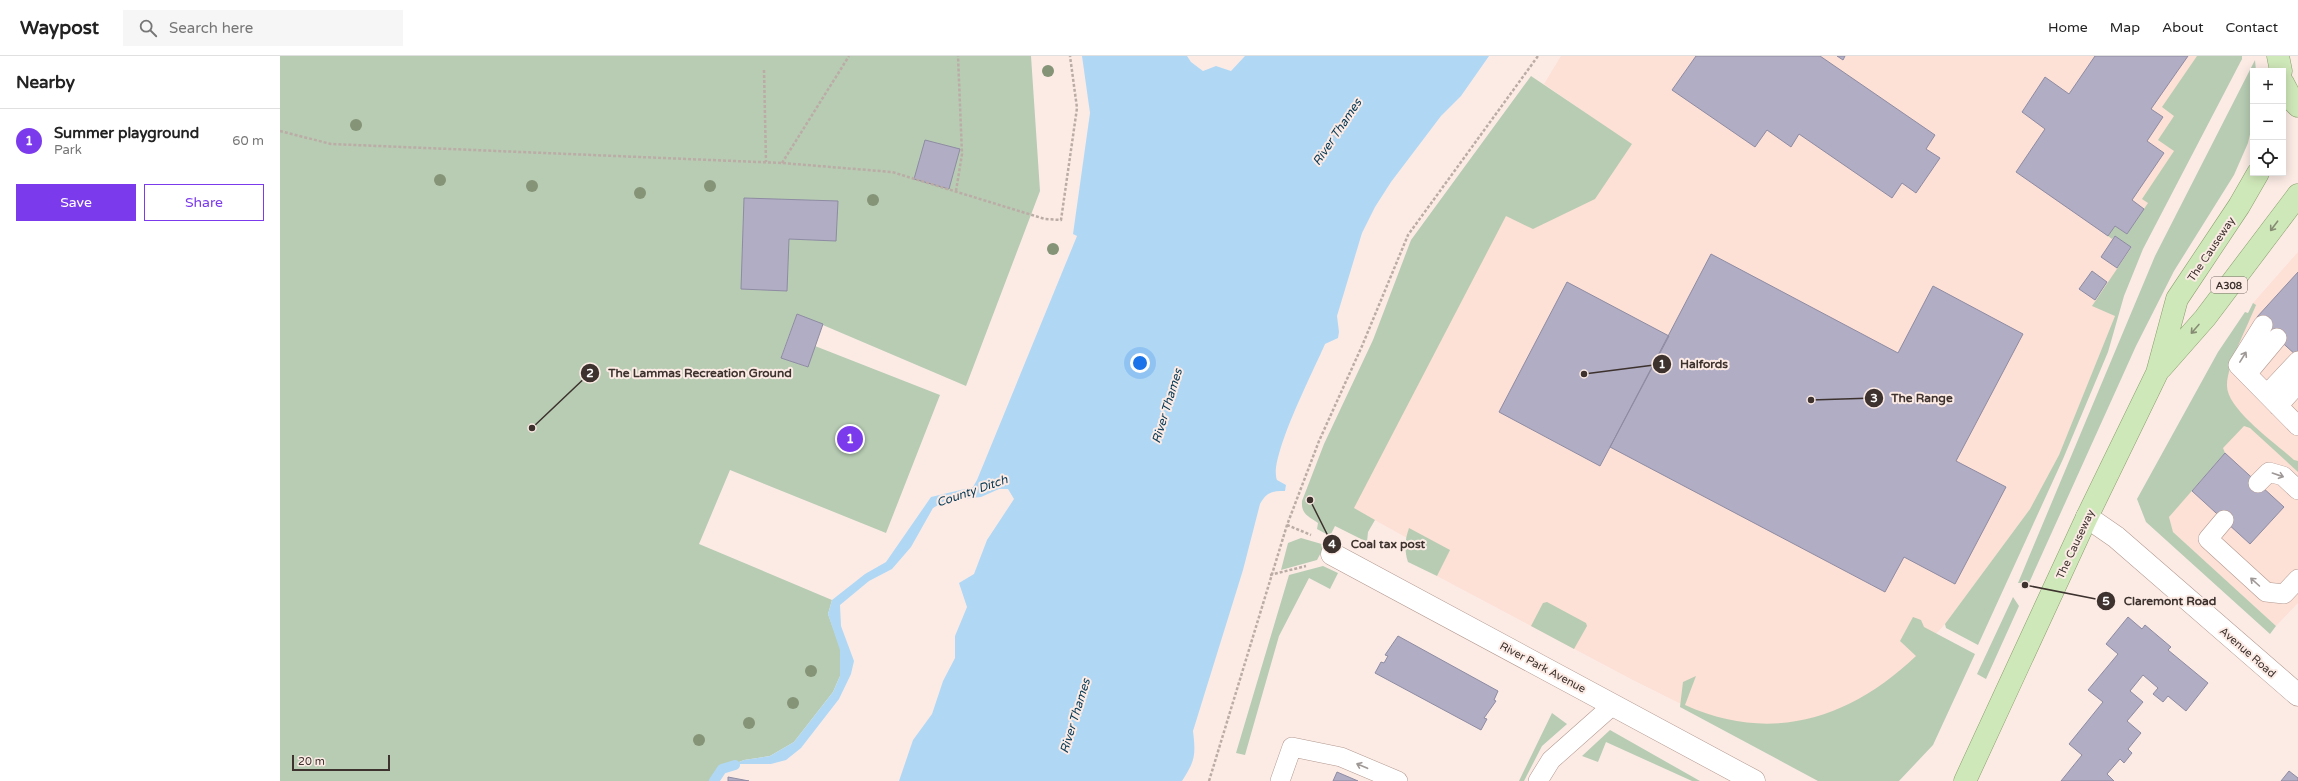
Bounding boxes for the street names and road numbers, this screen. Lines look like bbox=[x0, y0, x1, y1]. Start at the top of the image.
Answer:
street label: The Causeway bbox=[2185, 214, 2238, 284]
road number: A308 bbox=[2211, 277, 2247, 293]
street label: The Causeway bbox=[2054, 507, 2097, 581]
street label: Avenue Road bbox=[2217, 625, 2278, 680]
street label: River Park Avenue bbox=[1498, 639, 1588, 696]

